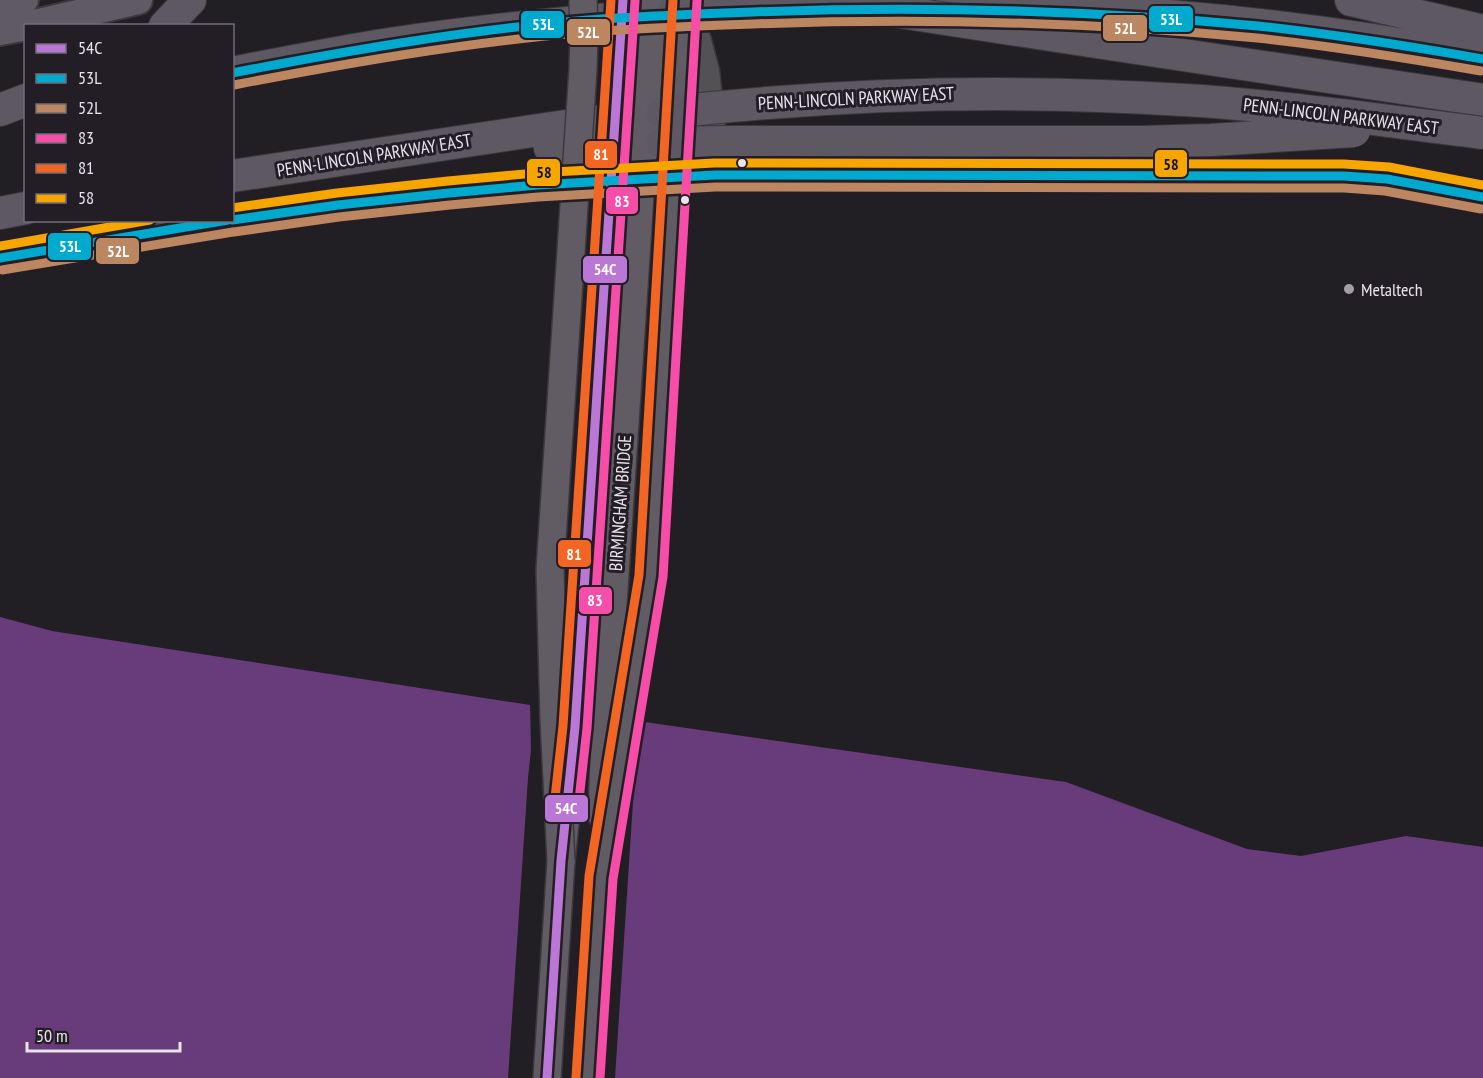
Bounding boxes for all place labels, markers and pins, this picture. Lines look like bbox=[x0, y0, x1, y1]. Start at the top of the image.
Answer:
unlabelled marker bbox=[736, 157, 748, 169]
unlabelled marker bbox=[679, 194, 691, 206]
place label: Metaltech bbox=[1361, 278, 1423, 301]
marker: Metaltech bbox=[1342, 282, 1356, 296]

